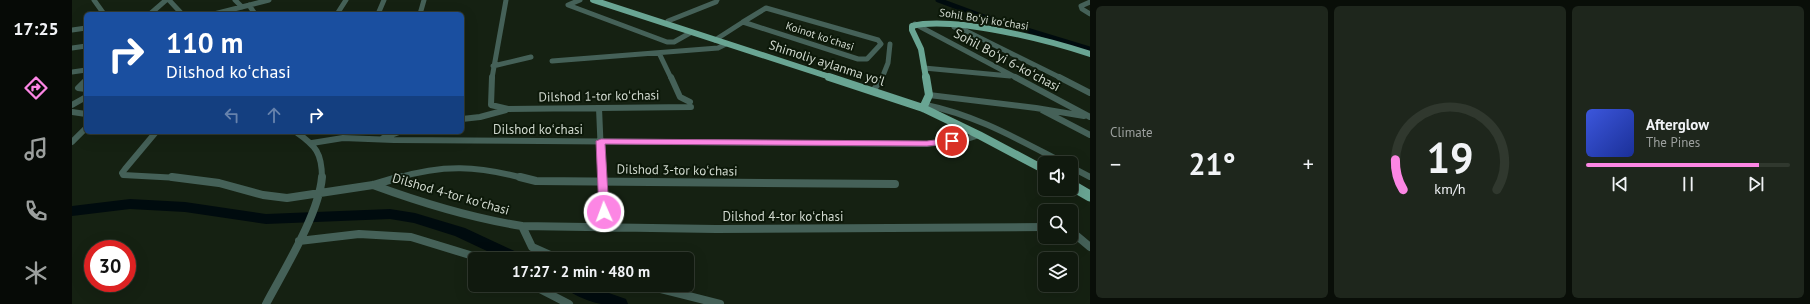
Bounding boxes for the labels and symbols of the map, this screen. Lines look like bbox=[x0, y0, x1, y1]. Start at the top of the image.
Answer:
street label: Sohil Boʻyi koʻchasi bbox=[938, 5, 1030, 33]
street label: Koinot koʻchasi bbox=[784, 18, 856, 54]
street label: Sohil Boʻyi 6-koʻchasi bbox=[951, 25, 1063, 95]
street label: Shimoliy aylanma yoʻl bbox=[767, 36, 887, 90]
street label: Dilshod 1-tor koʻchasi bbox=[538, 86, 660, 106]
street label: Dilshod koʻchasi bbox=[493, 121, 583, 138]
pin bbox=[935, 124, 969, 158]
street label: Dilshod 3-tor koʻchasi bbox=[616, 160, 738, 180]
street label: Dilshod 4-tor koʻchasi bbox=[391, 169, 511, 219]
position arrow bbox=[583, 191, 625, 233]
street label: Dilshod 4-tor koʻchasi bbox=[723, 208, 844, 225]
speed limit sign: 30 bbox=[84, 240, 136, 292]

